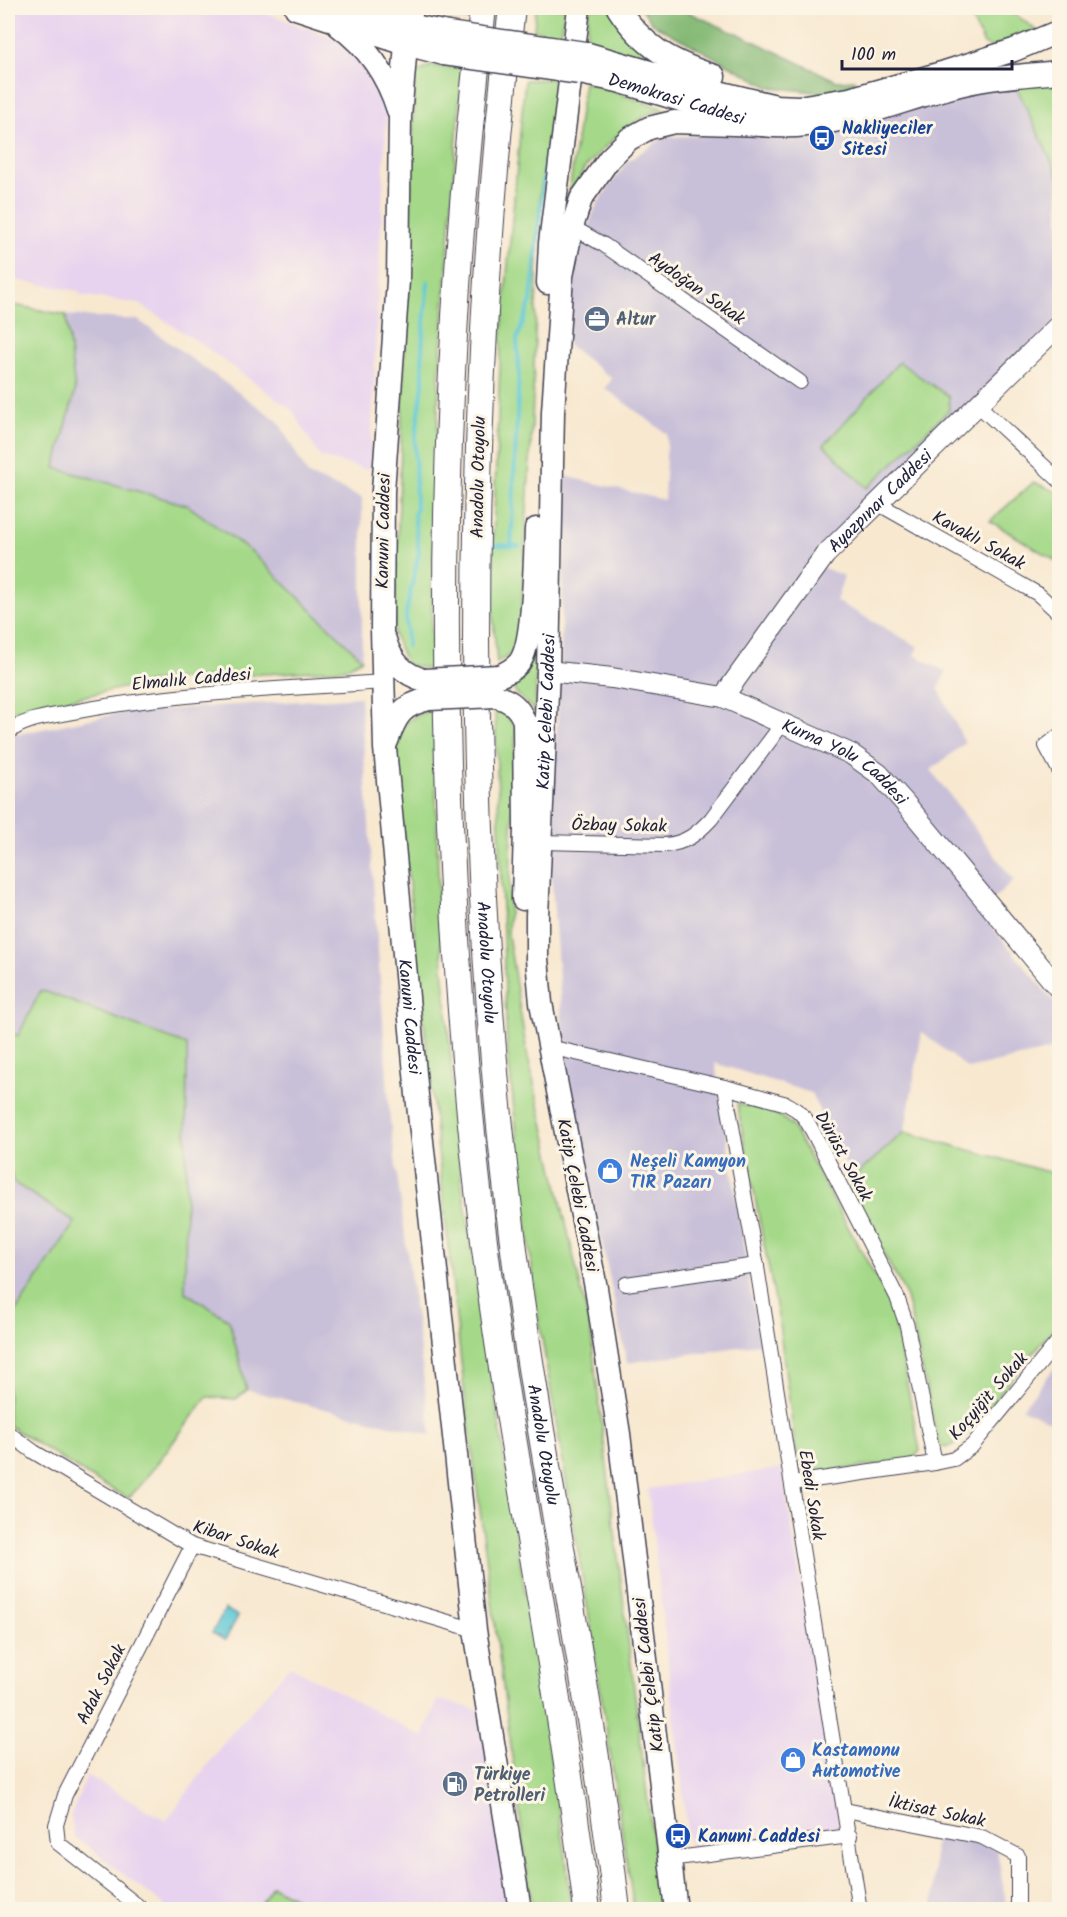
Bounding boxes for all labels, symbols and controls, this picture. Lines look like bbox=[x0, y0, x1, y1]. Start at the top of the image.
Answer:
scale bar bbox=[842, 33, 1012, 71]
text: 100 m bbox=[851, 41, 896, 70]
street label: Demokrasi Caddesi bbox=[605, 66, 749, 135]
place label: Nakliyeciler Sitesi bbox=[842, 115, 934, 165]
bus stop icon: Nakliyeciler Sitesi bbox=[807, 123, 837, 153]
street label: Aydoğan Sokak bbox=[641, 245, 751, 334]
office icon: Altur bbox=[582, 304, 612, 334]
place label: Altur bbox=[616, 306, 657, 335]
street label: Anadolu Otoyolu bbox=[464, 415, 495, 538]
street label: Ayazpınar Caddesi bbox=[822, 443, 941, 561]
street label: Kanuni Caddesi bbox=[369, 472, 400, 589]
street label: Kavaklı Sokak bbox=[926, 504, 1031, 579]
street label: Katip Çelebi Caddesi bbox=[530, 633, 565, 790]
street label: Elmalık Caddesi bbox=[130, 661, 253, 700]
street label: Kurna Yolu Caddesi bbox=[776, 712, 914, 813]
street label: Özbay Sokak bbox=[571, 811, 668, 842]
street label: Anadolu Otoyolu bbox=[467, 901, 504, 1025]
street label: Kanuni Caddesi bbox=[389, 958, 428, 1076]
street label: Dürüst Sokak bbox=[806, 1106, 880, 1208]
street label: Katip Çelebi Caddesi bbox=[547, 1116, 606, 1275]
place label: Neşeli Kamyon TIR Pazarı bbox=[630, 1148, 746, 1198]
shop icon: Neşeli Kamyon TIR Pazarı bbox=[595, 1156, 625, 1186]
street label: Koçyiğit Sokak bbox=[942, 1346, 1036, 1448]
street label: Anadolu Otoyolu bbox=[518, 1382, 566, 1508]
street label: Ebedi Sokak bbox=[789, 1448, 832, 1543]
street label: Kibar Sokak bbox=[189, 1513, 283, 1568]
street label: Katip Çelebi Caddesi bbox=[626, 1595, 673, 1754]
street label: Adak Sokak bbox=[70, 1639, 135, 1730]
place label: Kastamonu Automotive bbox=[812, 1737, 901, 1787]
shop icon: Kastamonu Automotive bbox=[778, 1745, 808, 1775]
place label: Türkiye Petrolleri bbox=[474, 1761, 545, 1811]
fuel station icon: Türkiye Petrolleri bbox=[440, 1769, 470, 1799]
street label: İktisat Sokak bbox=[885, 1788, 988, 1837]
bus stop icon: Kanuni Caddesi bbox=[663, 1821, 693, 1851]
place label: Kanuni Caddesi bbox=[698, 1823, 820, 1852]

